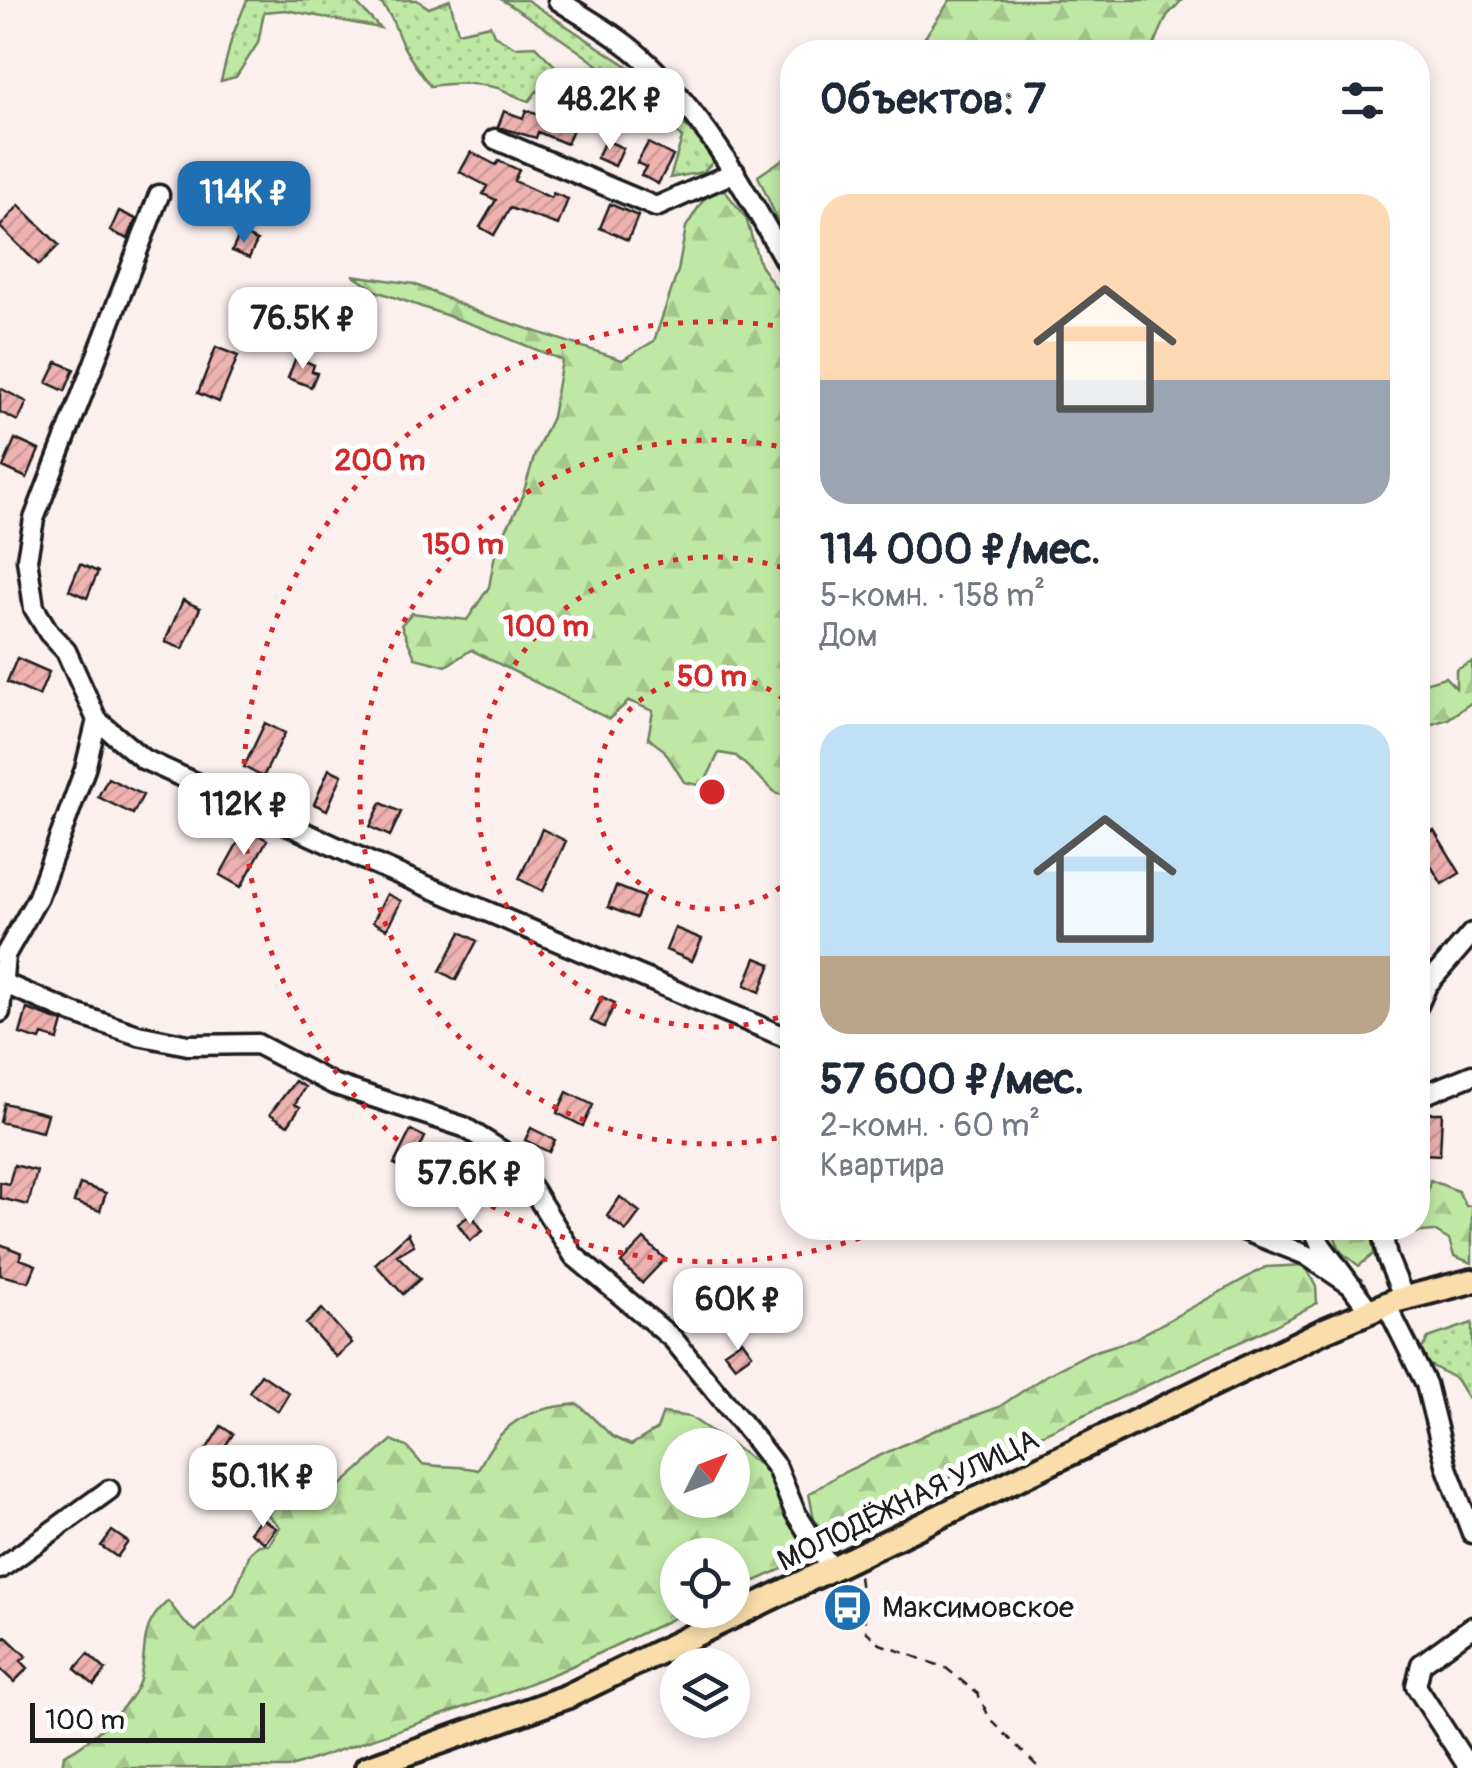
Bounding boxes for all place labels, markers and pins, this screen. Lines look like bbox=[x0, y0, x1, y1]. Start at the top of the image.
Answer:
pin: 48.2K ₽ bbox=[518, 68, 702, 153]
pin: 114K ₽ bbox=[163, 161, 325, 246]
pin: 76.5K ₽ bbox=[211, 287, 395, 372]
pin: 112K ₽ bbox=[163, 773, 325, 858]
centre of rings bbox=[694, 774, 730, 810]
pin: 57.6K ₽ bbox=[378, 1142, 562, 1227]
pin: 60K ₽ bbox=[668, 1268, 808, 1353]
pin: 50.1K ₽ bbox=[171, 1445, 355, 1530]
bus stop icon: Максимовское bbox=[821, 1581, 873, 1633]
place label: Максимовское bbox=[882, 1589, 1074, 1626]

